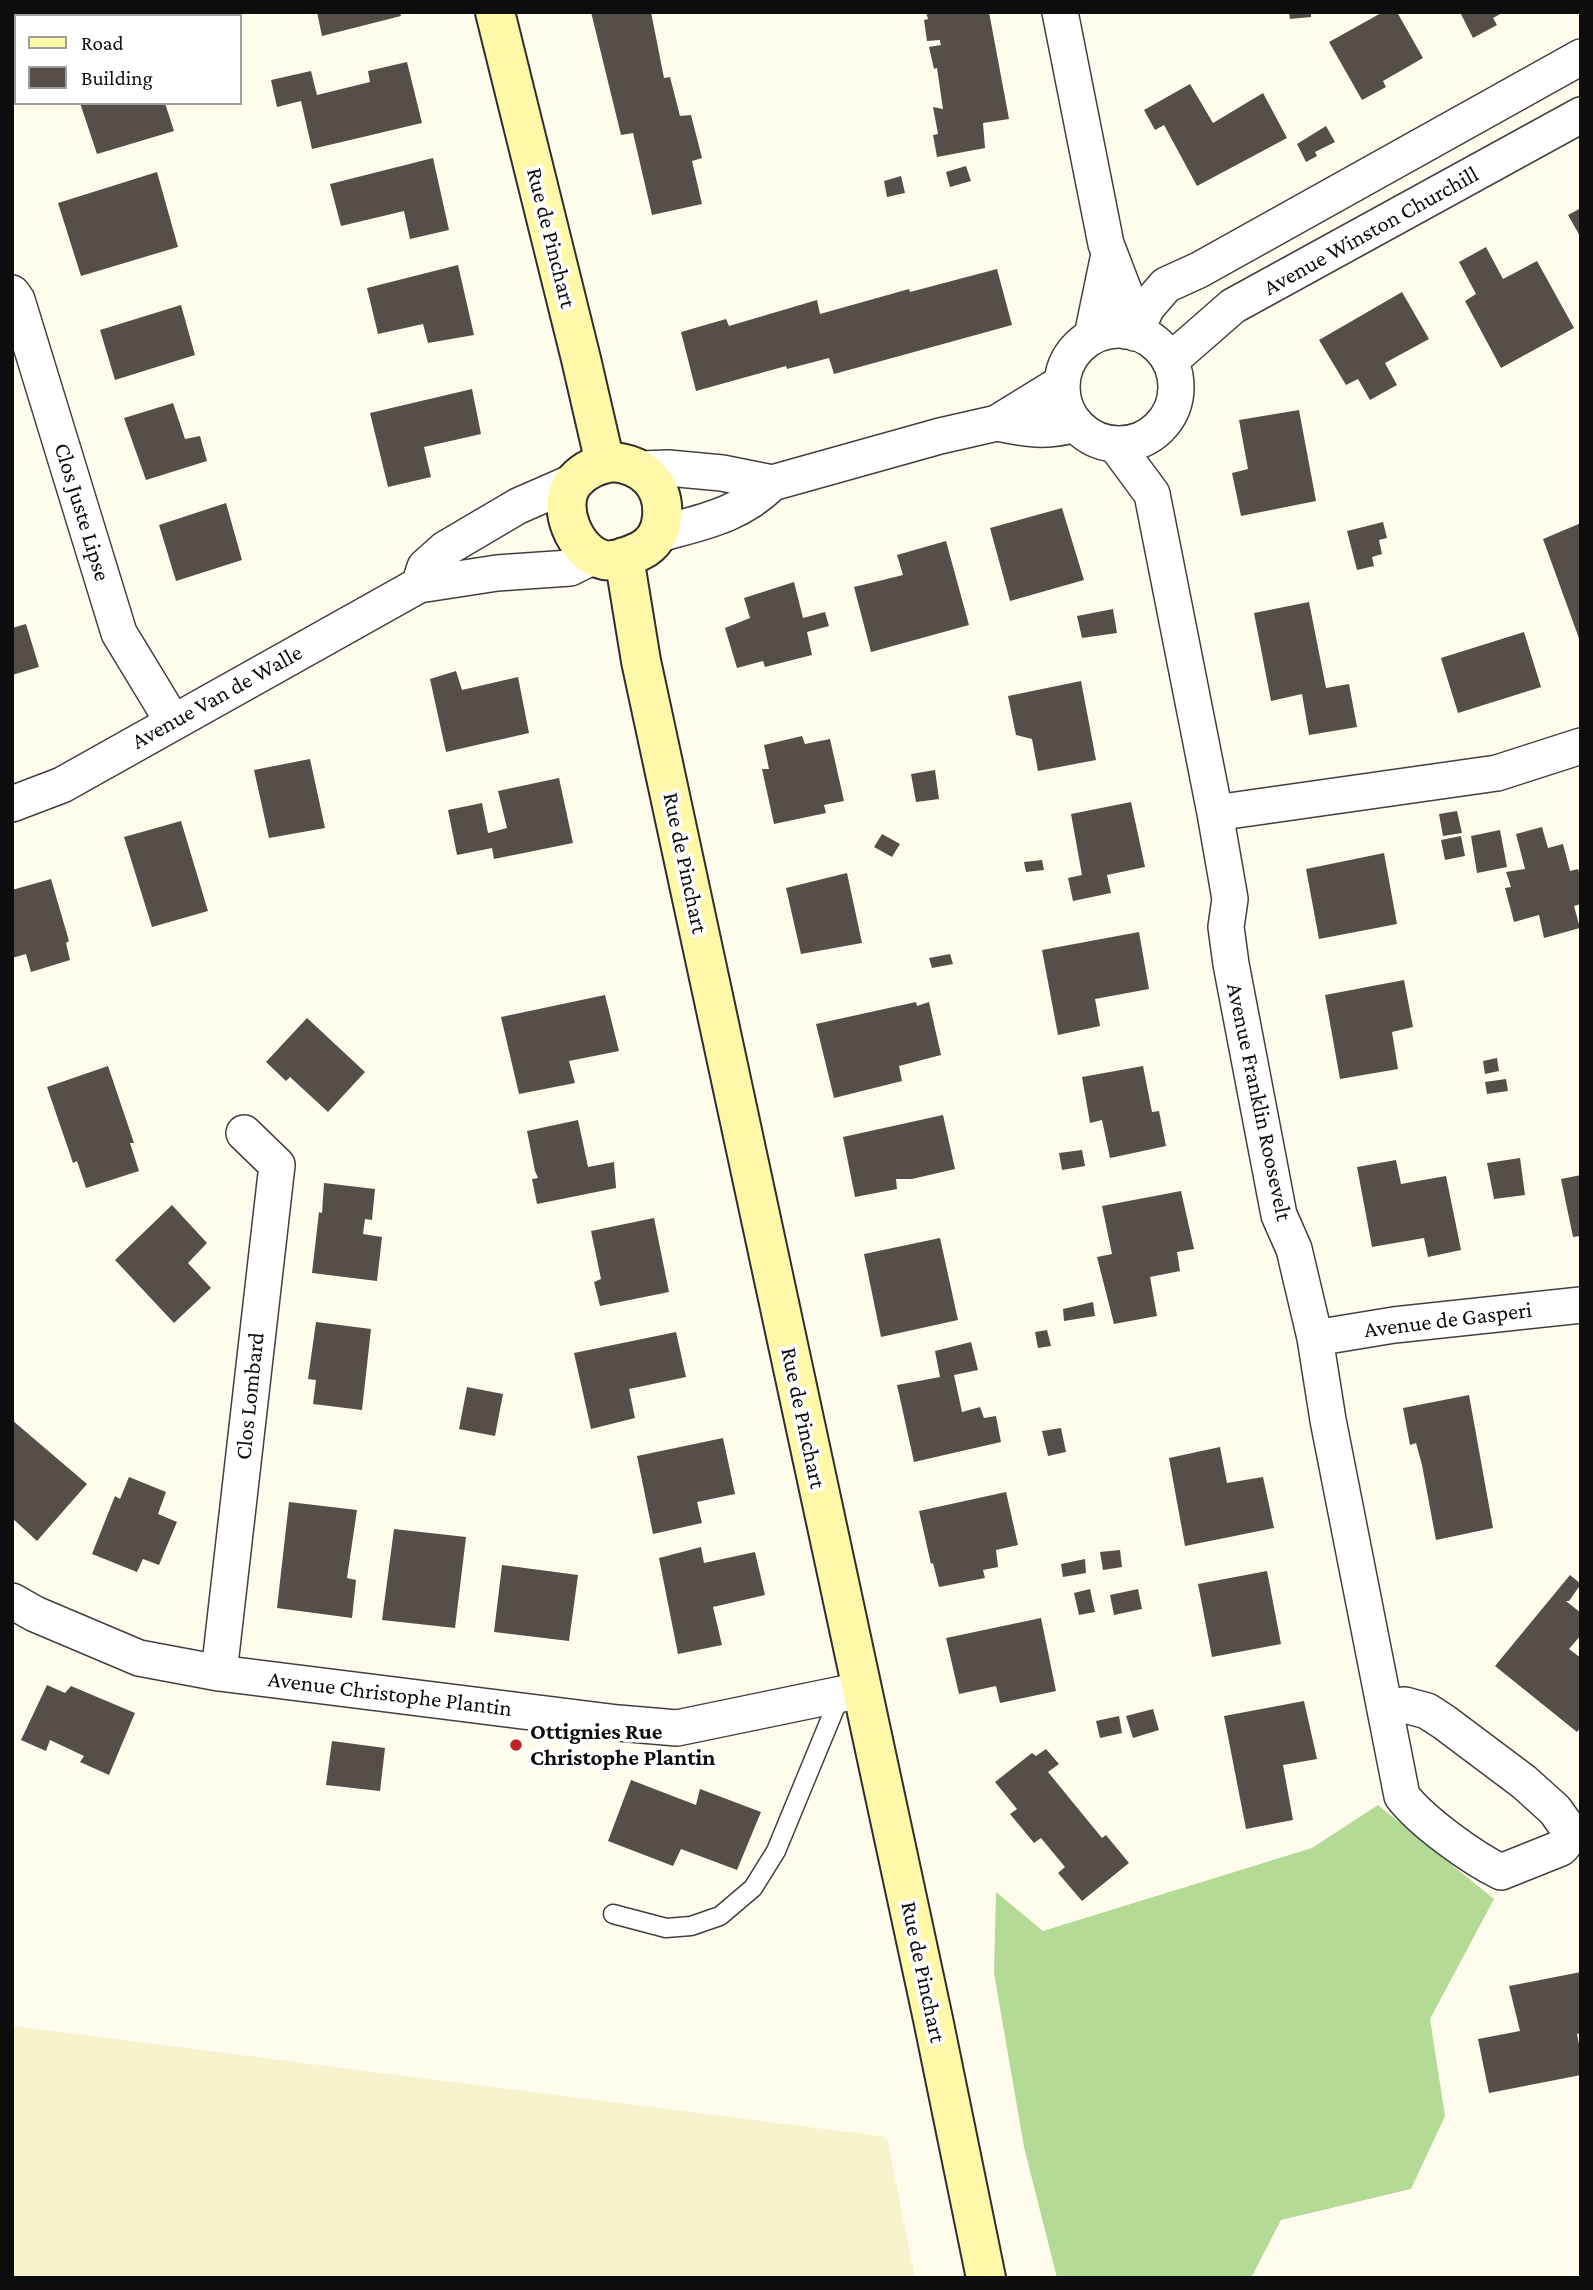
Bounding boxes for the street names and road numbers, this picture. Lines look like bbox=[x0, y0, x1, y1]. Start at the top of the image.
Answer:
street label: Avenue Winston Churchill bbox=[1259, 160, 1483, 302]
street label: Rue de Pinchart bbox=[520, 165, 582, 311]
street label: Clos Juste Lipse bbox=[48, 440, 116, 584]
street label: Avenue Van de Walle bbox=[127, 639, 307, 755]
street label: Rue de Pinchart bbox=[657, 790, 713, 936]
street label: Avenue Franklin Roosevelt bbox=[1220, 981, 1298, 1223]
street label: Avenue de Gasperi bbox=[1362, 1296, 1534, 1344]
street label: Clos Lombard bbox=[230, 1331, 270, 1461]
street label: Rue de Pinchart bbox=[775, 1345, 831, 1491]
street label: Avenue Christophe Plantin bbox=[266, 1665, 514, 1723]
street label: Rue de Pinchart bbox=[895, 1899, 951, 2045]

